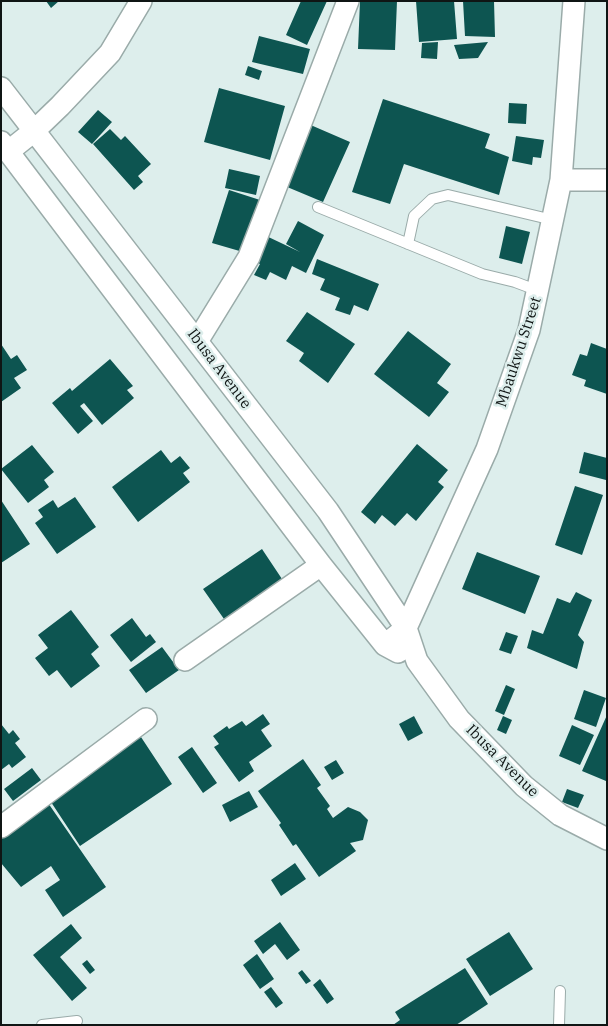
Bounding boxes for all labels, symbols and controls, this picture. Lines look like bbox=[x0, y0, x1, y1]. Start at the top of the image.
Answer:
street label: Mbaukwu Street bbox=[493, 295, 545, 409]
street label: Ibusa Avenue bbox=[183, 326, 255, 412]
street label: Ibusa Avenue bbox=[462, 721, 542, 801]

